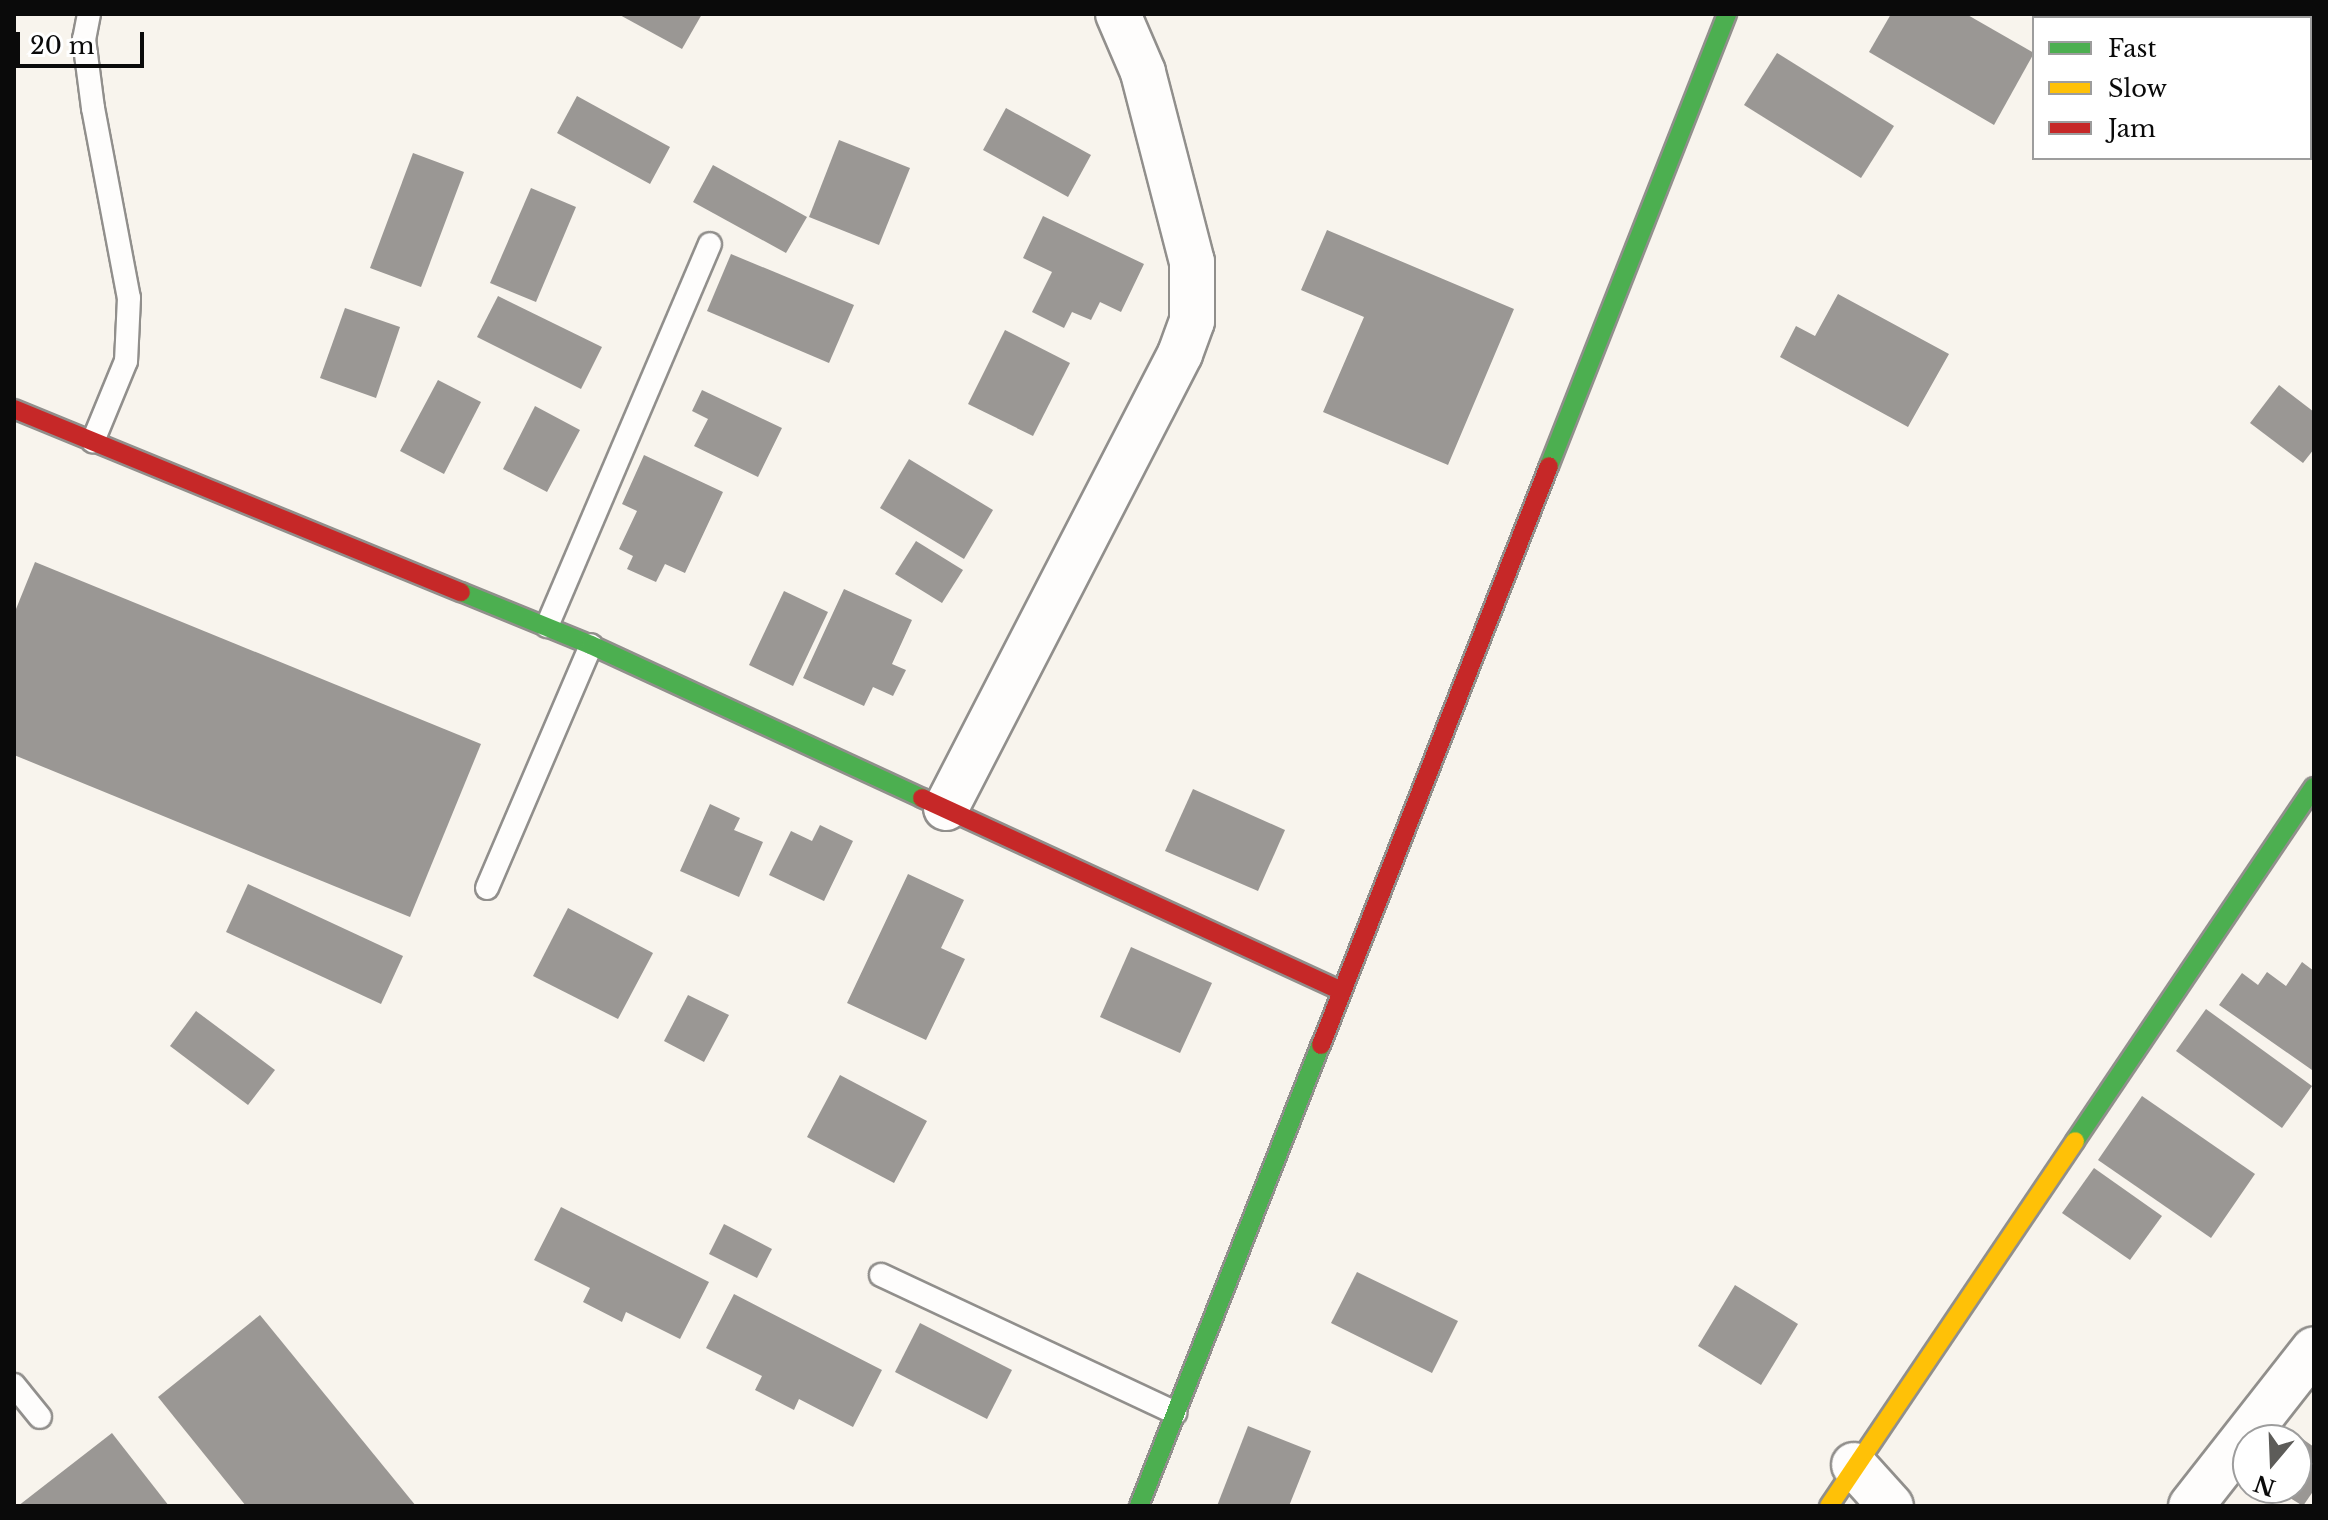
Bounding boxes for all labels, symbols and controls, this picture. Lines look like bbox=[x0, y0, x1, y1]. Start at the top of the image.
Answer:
scale bar bbox=[20, 16, 148, 66]
legend bbox=[2032, 16, 2312, 160]
text: 20 m bbox=[30, 31, 95, 60]
text: Fast bbox=[2108, 34, 2156, 63]
text: Slow bbox=[2108, 74, 2167, 103]
text: Jam bbox=[2108, 114, 2156, 143]
north arrow bbox=[2232, 1424, 2312, 1504]
text: N bbox=[2250, 1469, 2279, 1501]

